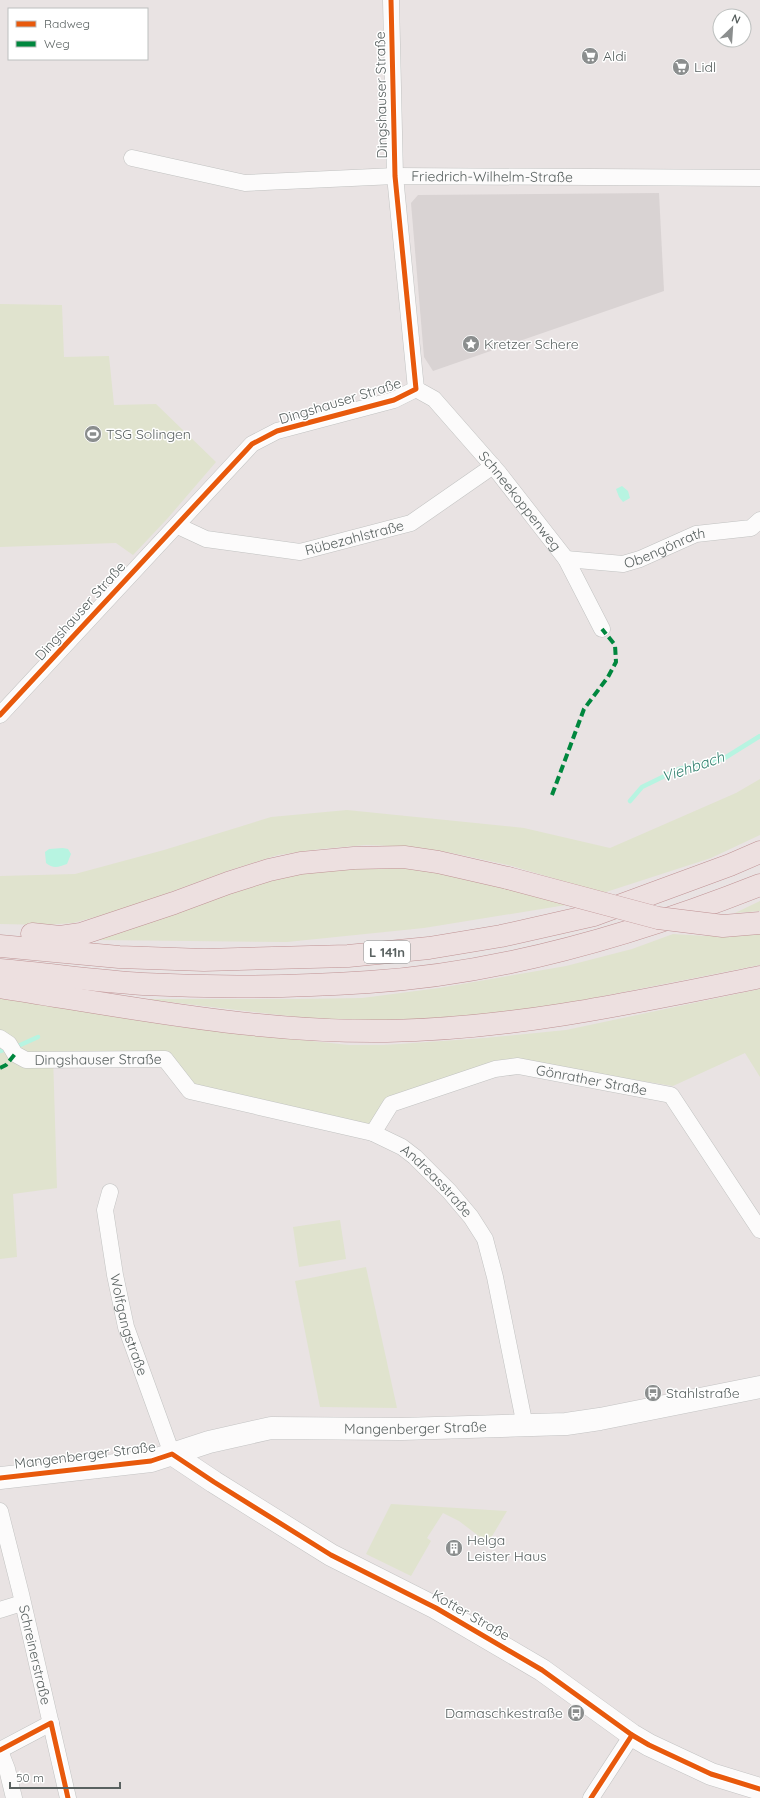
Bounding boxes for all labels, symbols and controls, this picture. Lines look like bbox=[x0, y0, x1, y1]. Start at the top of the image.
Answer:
legend bbox=[8, 8, 148, 60]
north arrow bbox=[712, 8, 752, 48]
text: N bbox=[730, 11, 743, 27]
text: Radweg bbox=[44, 16, 90, 31]
street label: Dingshauser Straße bbox=[371, 31, 391, 159]
text: Weg bbox=[44, 36, 70, 51]
supermarket icon: Aldi bbox=[580, 46, 600, 66]
place label: Aldi bbox=[603, 47, 627, 65]
supermarket icon: Lidl bbox=[671, 57, 691, 77]
place label: Lidl bbox=[694, 58, 716, 76]
street label: Friedrich-Wilhelm-Straße bbox=[411, 167, 573, 186]
place icon: Kretzer Schere bbox=[461, 334, 481, 354]
place label: Kretzer Schere bbox=[484, 335, 579, 353]
street label: Dingshauser Straße bbox=[277, 374, 403, 428]
sports icon: TSG Solingen bbox=[83, 424, 103, 444]
place label: TSG Solingen bbox=[106, 425, 191, 443]
street label: Schneekoppenweg bbox=[475, 447, 565, 555]
street label: Rübezahlstraße bbox=[303, 516, 406, 559]
street label: Obengönrath bbox=[622, 524, 706, 572]
street label: Dingshauser Straße bbox=[31, 558, 129, 664]
water label: Viehbach bbox=[659, 747, 727, 786]
road number: L 141n bbox=[364, 941, 410, 963]
street label: Dingshauser Straße bbox=[34, 1050, 162, 1069]
street label: Gönrather Straße bbox=[535, 1061, 649, 1099]
street label: Andreasstraße bbox=[397, 1140, 476, 1221]
street label: Wolfgangstraße bbox=[106, 1272, 152, 1378]
bus stop icon: Stahlstraße bbox=[643, 1383, 663, 1403]
place label: Stahlstraße bbox=[666, 1384, 740, 1402]
street label: Mangenberger Straße bbox=[344, 1417, 487, 1438]
street label: Mangenberger Straße bbox=[13, 1437, 157, 1473]
place label: Helga Leister Haus bbox=[467, 1531, 547, 1565]
building icon: Helga Leister Haus bbox=[444, 1538, 464, 1558]
street label: Kotter Straße bbox=[429, 1585, 513, 1645]
street label: Schreinerstraße bbox=[15, 1603, 55, 1707]
bus stop icon: Damaschkestraße bbox=[566, 1703, 586, 1723]
place label: Damaschkestraße bbox=[445, 1704, 563, 1722]
scale bar bbox=[10, 1764, 120, 1790]
text: 50 m bbox=[16, 1770, 44, 1785]

